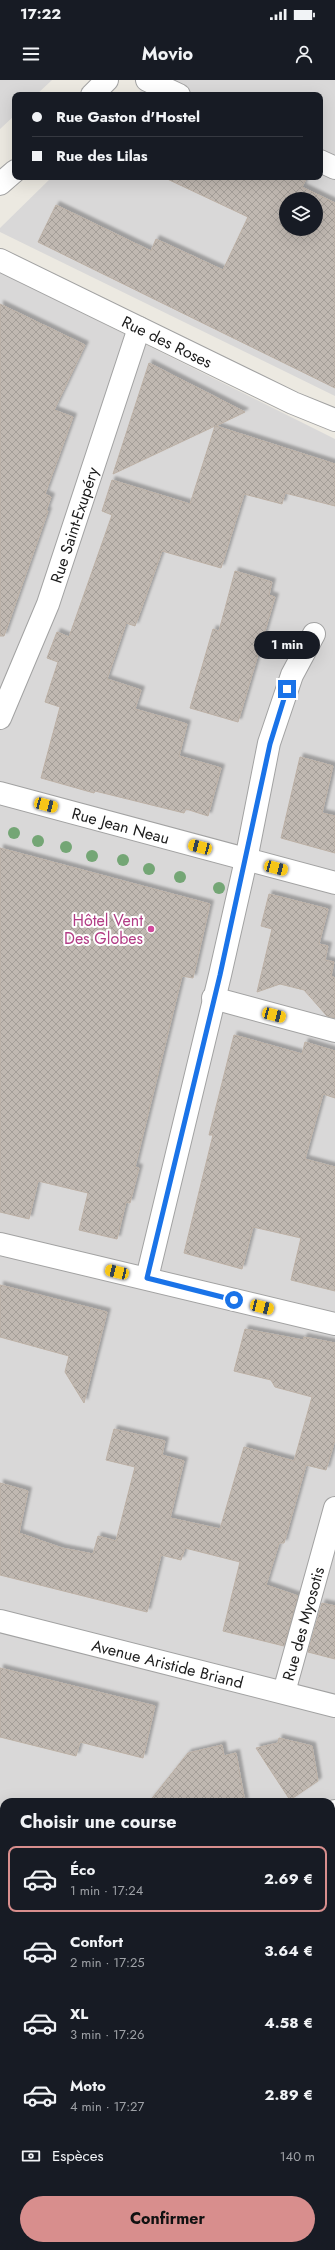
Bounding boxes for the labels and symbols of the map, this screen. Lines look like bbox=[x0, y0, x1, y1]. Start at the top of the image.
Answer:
street label: Rue des Roses bbox=[118, 310, 216, 373]
street label: Rue Saint-Exupéry bbox=[44, 463, 104, 586]
callout: 1 min bbox=[254, 631, 320, 659]
route end bbox=[278, 680, 296, 698]
car bbox=[33, 796, 59, 814]
street label: Rue Jean Neau bbox=[69, 801, 172, 850]
car bbox=[187, 838, 213, 856]
car bbox=[263, 859, 289, 877]
place label: Hôtel Vent Des Globes bbox=[64, 909, 143, 950]
marker: Hôtel Vent Des Globes bbox=[146, 924, 156, 934]
car bbox=[261, 1006, 287, 1024]
car bbox=[104, 1263, 130, 1281]
route start bbox=[225, 1291, 243, 1309]
car bbox=[249, 1298, 275, 1316]
street label: Rue des Myosotis bbox=[276, 1564, 330, 1683]
street label: Avenue Aristide Briand bbox=[90, 1633, 246, 1694]

